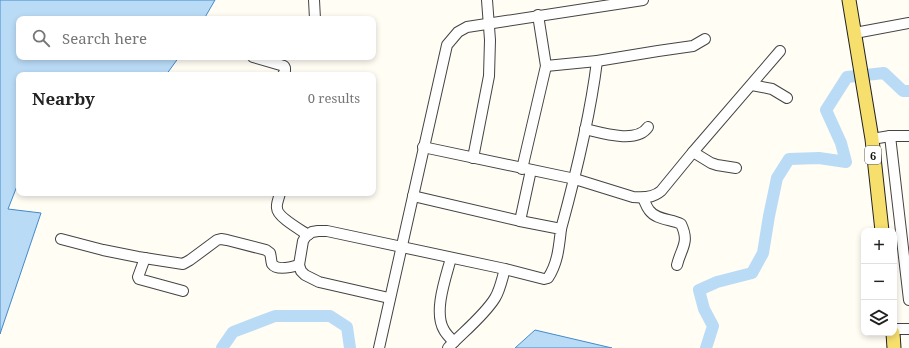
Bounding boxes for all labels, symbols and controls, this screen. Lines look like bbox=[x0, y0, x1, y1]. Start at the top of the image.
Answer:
search box bbox=[16, 16, 376, 60]
icon: search bbox=[30, 27, 52, 49]
text: Search here bbox=[62, 28, 147, 48]
text: Nearby bbox=[32, 87, 95, 110]
text: 0 results bbox=[308, 89, 360, 107]
road number: 6 bbox=[865, 146, 881, 164]
map controls bbox=[861, 228, 897, 336]
button: + bbox=[861, 228, 897, 264]
button: − bbox=[861, 264, 897, 300]
button: layers bbox=[861, 300, 897, 336]

